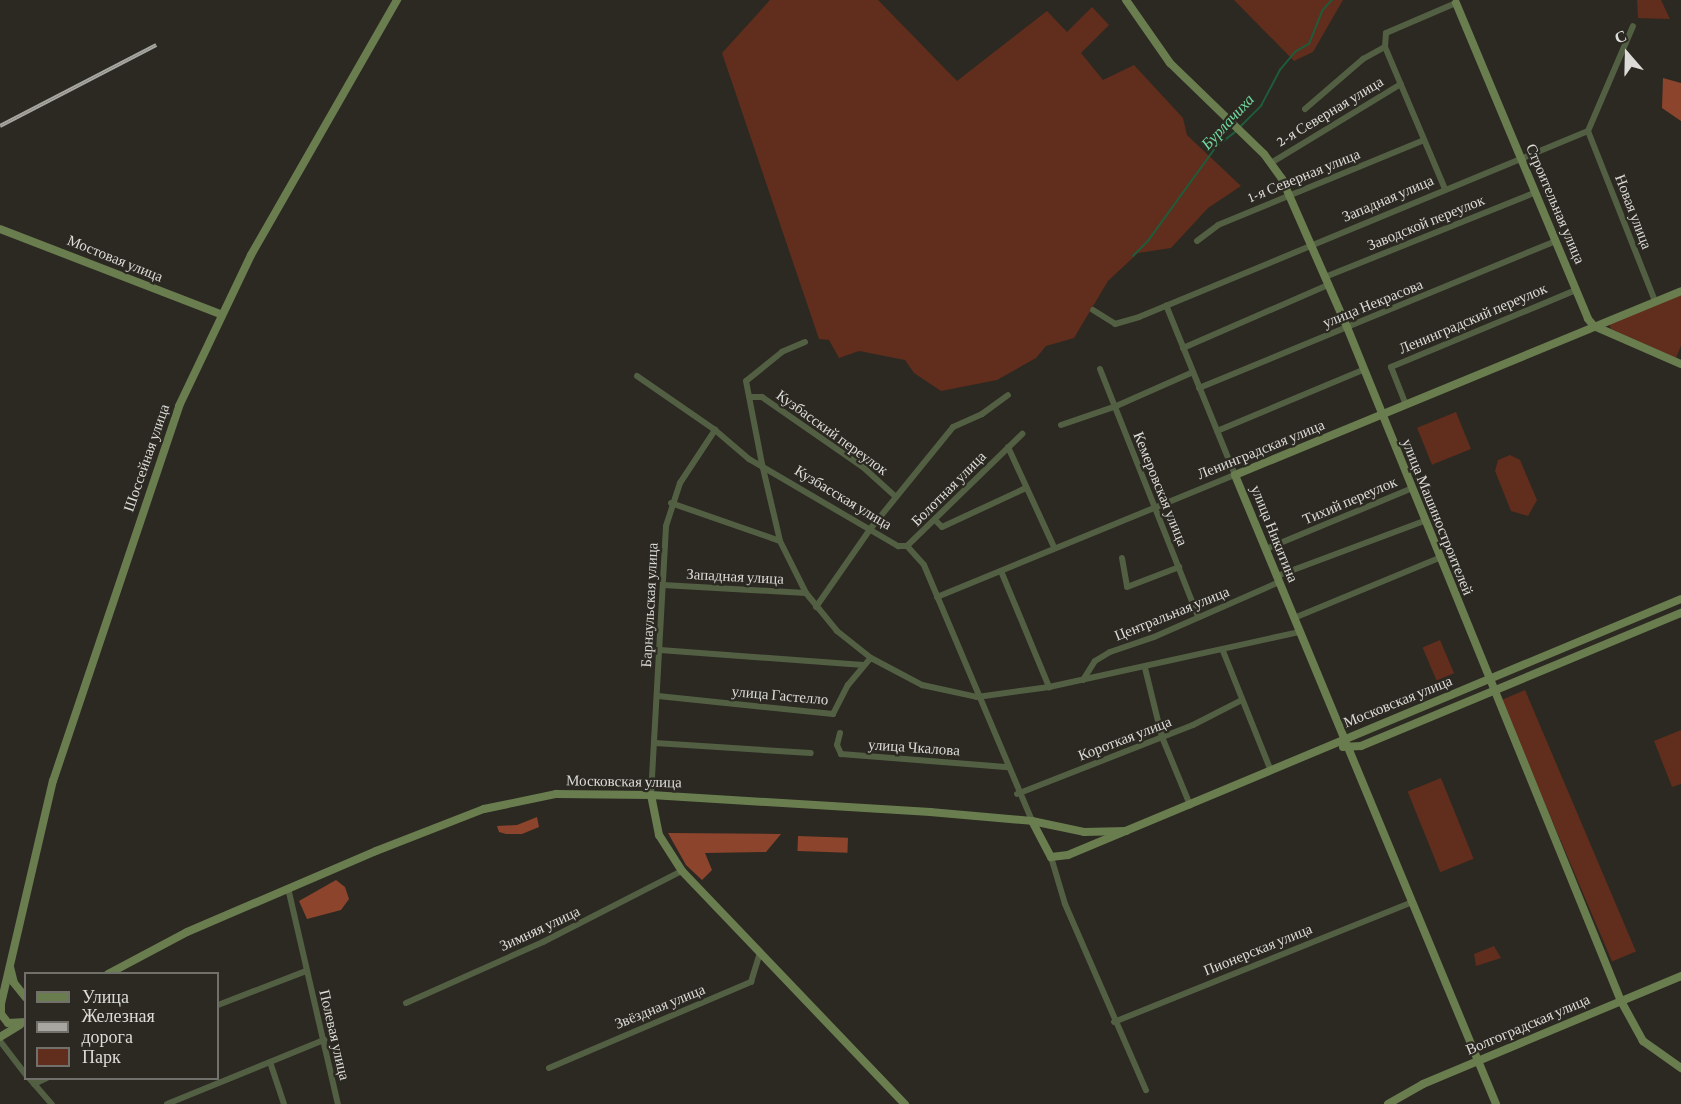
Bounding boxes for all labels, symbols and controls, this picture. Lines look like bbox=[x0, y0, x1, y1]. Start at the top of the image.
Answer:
north arrow bbox=[1597, 24, 1657, 84]
text: С bbox=[1612, 27, 1629, 47]
street label: 2-я Северная улица bbox=[1273, 73, 1387, 151]
water label: Бурлачиха bbox=[1197, 90, 1259, 154]
street label: Строительная улица bbox=[1522, 141, 1588, 267]
street label: 1-я Северная улица bbox=[1245, 145, 1363, 207]
street label: Западная улица bbox=[1340, 172, 1436, 226]
street label: Новая улица bbox=[1611, 172, 1655, 252]
street label: Заводской переулок bbox=[1365, 191, 1487, 255]
street label: Мостовая улица bbox=[65, 232, 165, 286]
street label: улица Некрасова bbox=[1320, 276, 1426, 332]
street label: Ленинградский переулок bbox=[1396, 280, 1550, 358]
street label: Кузбасский переулок bbox=[773, 386, 891, 480]
street label: Шоссейная улица bbox=[120, 402, 174, 514]
street label: Ленинградская улица bbox=[1195, 416, 1327, 484]
street label: Кемеровская улица bbox=[1129, 429, 1191, 549]
street label: улица Машиностроителей bbox=[1397, 436, 1477, 598]
street label: Болотная улица bbox=[908, 448, 990, 530]
street label: Кузбасская улица bbox=[791, 462, 895, 534]
street label: Тихий переулок bbox=[1300, 473, 1400, 529]
street label: улица Никитина bbox=[1246, 483, 1302, 585]
street label: Барнаульская улица bbox=[638, 542, 662, 668]
street label: Западная улица bbox=[686, 565, 784, 589]
street label: Центральная улица bbox=[1112, 583, 1232, 645]
street label: Московская улица bbox=[1341, 672, 1455, 732]
street label: улица Гастелло bbox=[731, 683, 829, 709]
street label: Короткая улица bbox=[1076, 713, 1174, 765]
street label: улица Чкалова bbox=[867, 736, 961, 760]
street label: Московская улица bbox=[566, 772, 682, 792]
street label: Зимняя улица bbox=[497, 903, 583, 955]
street label: Пионерская улица bbox=[1201, 920, 1315, 980]
legend bbox=[24, 972, 219, 1080]
street label: Звёздная улица bbox=[612, 981, 708, 1033]
text: Улица bbox=[82, 987, 129, 1007]
street label: Полевая улица bbox=[315, 988, 353, 1082]
street label: Волгоградская улица bbox=[1463, 991, 1593, 1059]
text: Железная дорога bbox=[81, 1006, 155, 1047]
text: Парк bbox=[82, 1047, 121, 1067]

